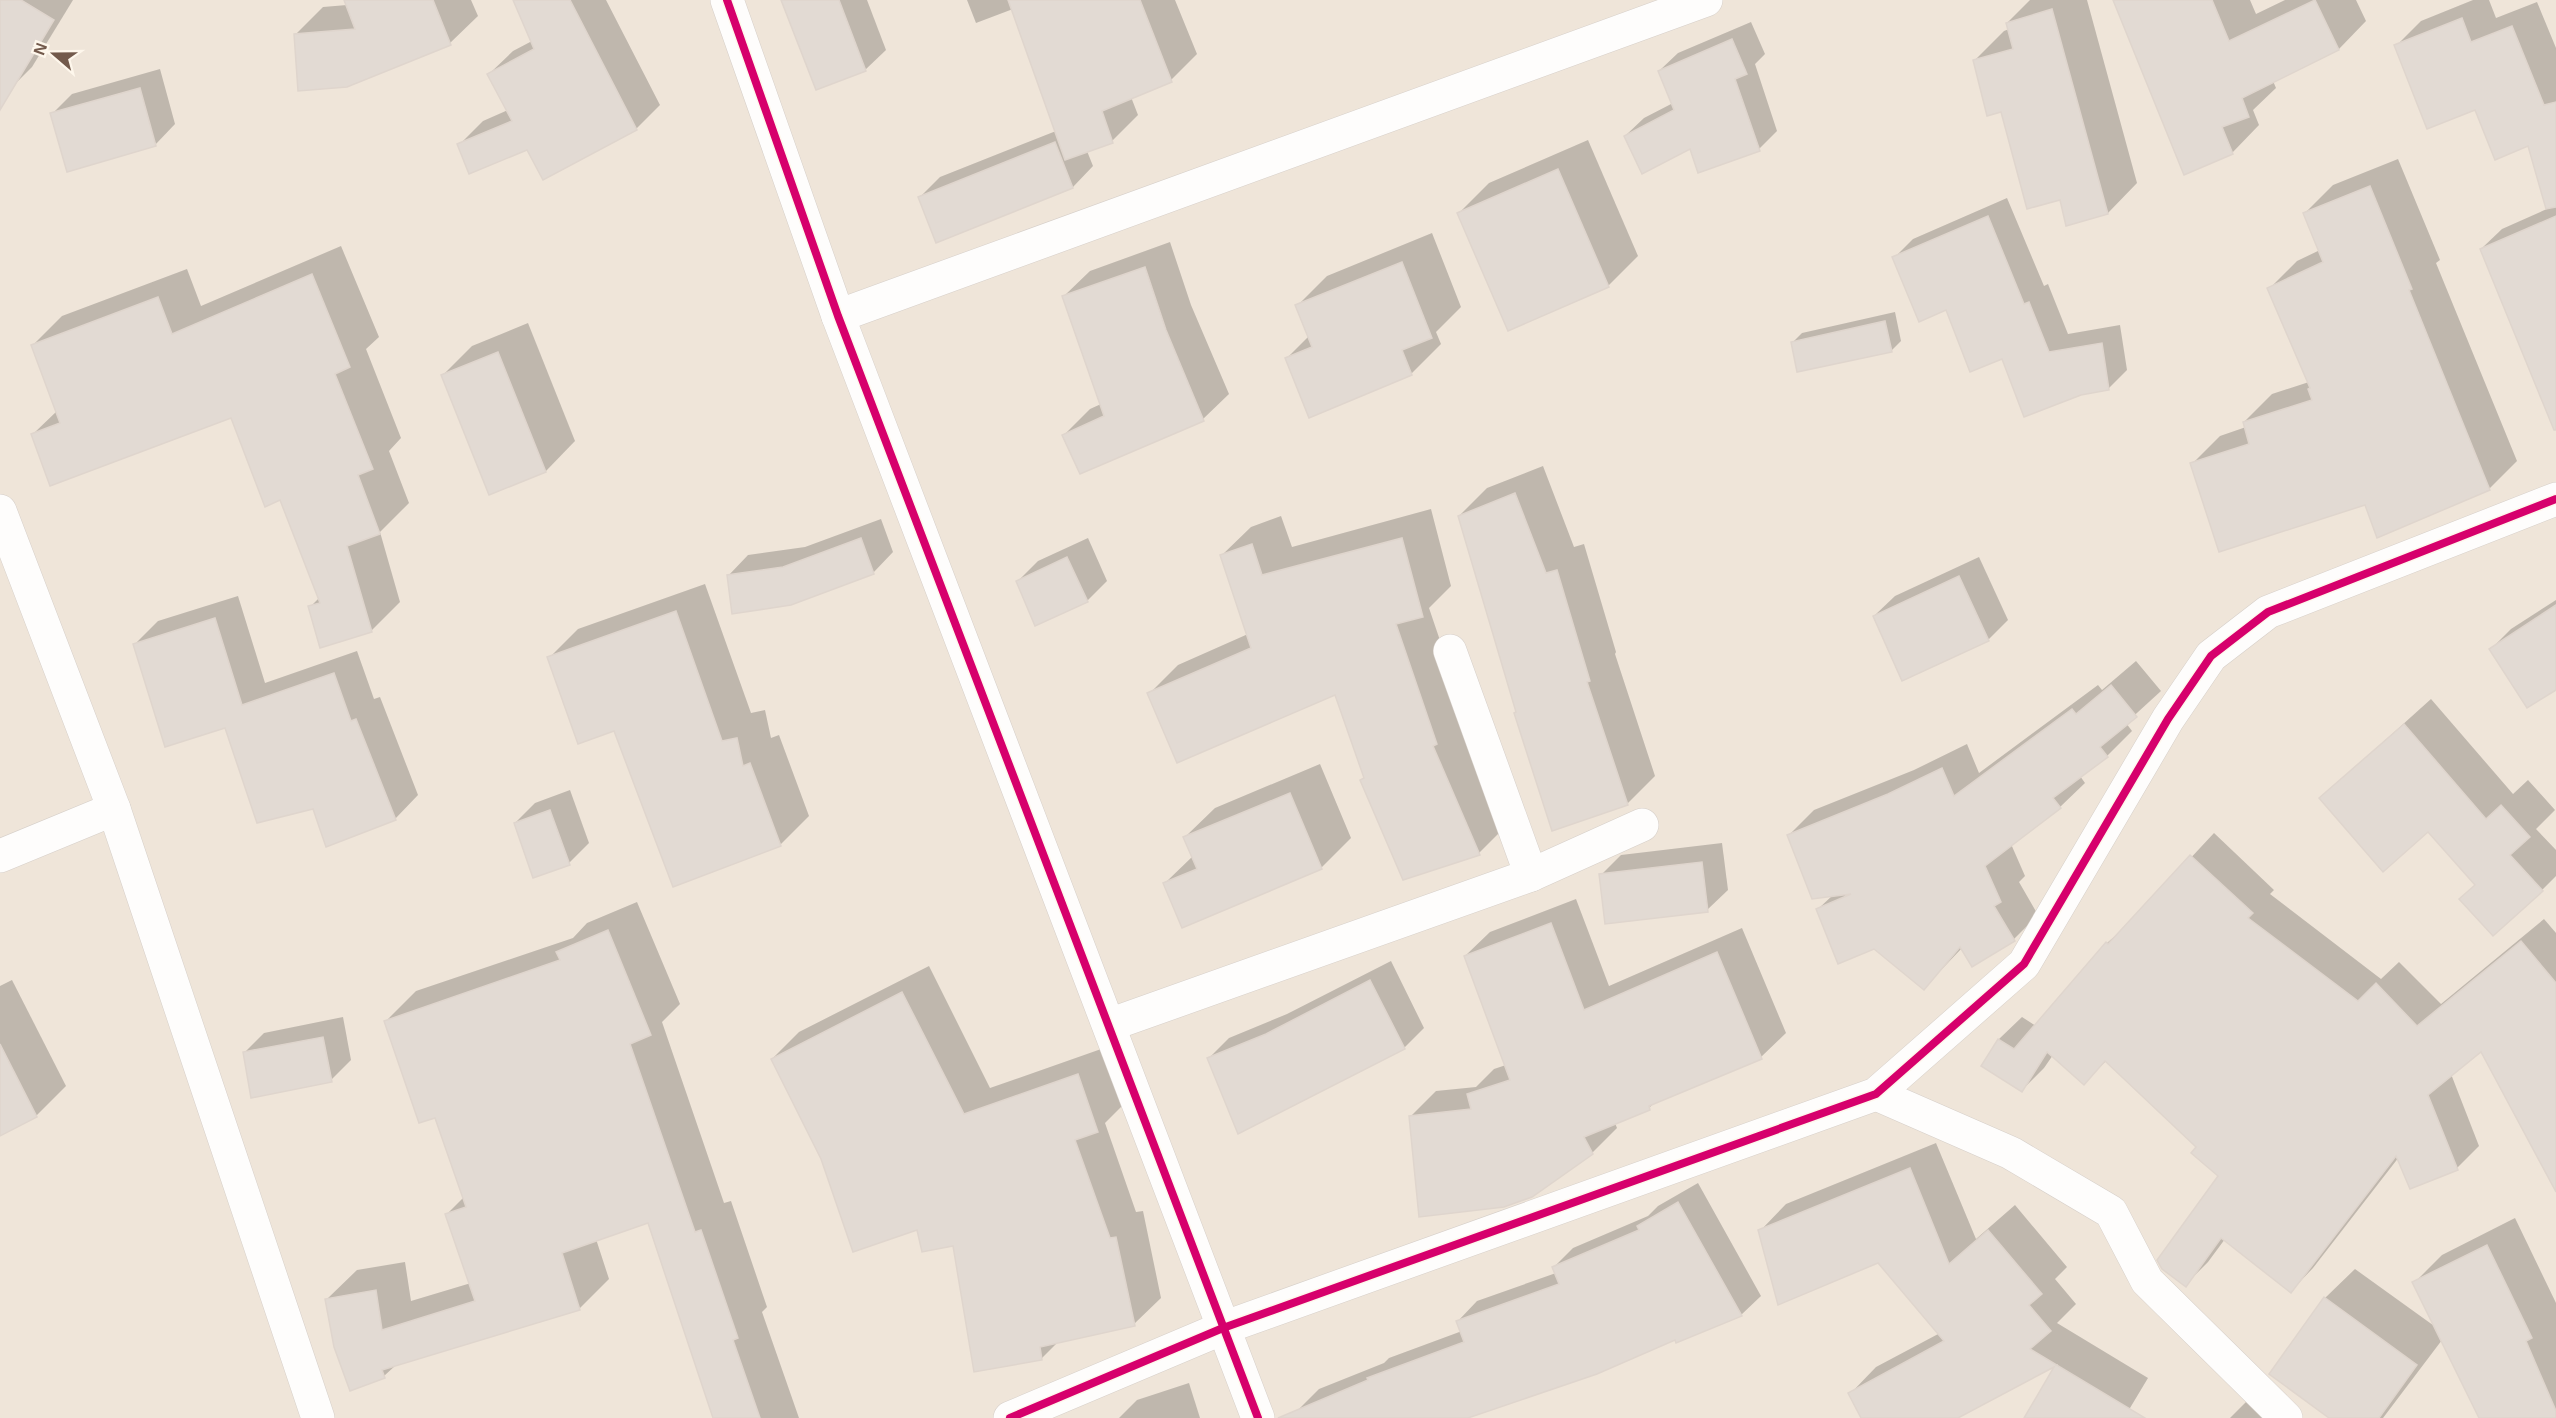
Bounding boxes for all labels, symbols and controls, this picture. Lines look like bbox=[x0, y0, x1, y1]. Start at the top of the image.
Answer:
north arrow bbox=[24, 24, 84, 84]
text: N bbox=[30, 41, 50, 57]

